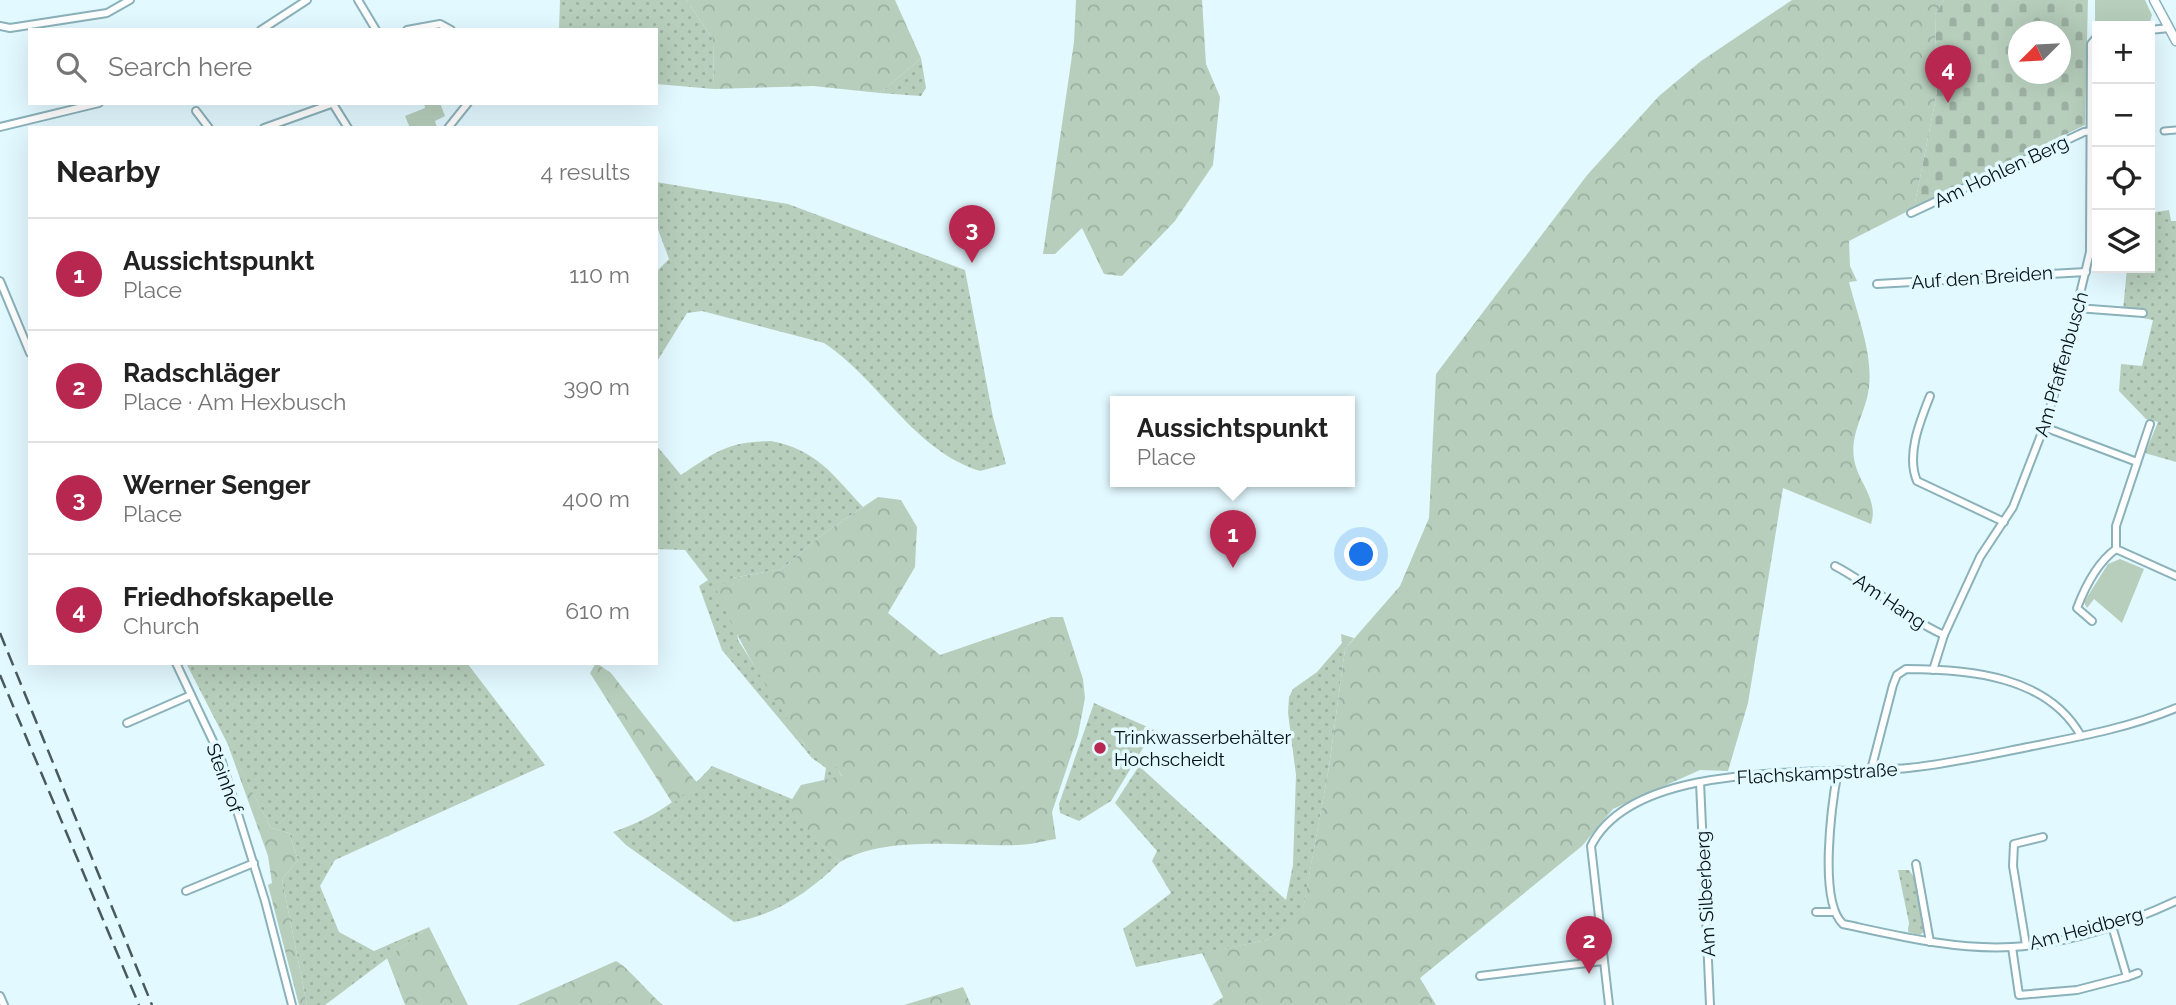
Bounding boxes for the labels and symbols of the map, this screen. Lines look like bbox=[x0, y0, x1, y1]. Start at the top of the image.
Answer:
north arrow bbox=[2008, 21, 2071, 84]
pin: 4 bbox=[1925, 45, 1971, 103]
street label: Am Hohlen Berg bbox=[1930, 130, 2072, 212]
pin: 3 bbox=[949, 205, 995, 263]
street label: Auf den Breiden bbox=[1910, 261, 2054, 293]
street label: Am Pfaffenbusch bbox=[2030, 289, 2092, 439]
pin: 1 bbox=[1210, 510, 1256, 568]
your location bbox=[1344, 537, 1378, 571]
street label: Am Hang bbox=[1850, 569, 1930, 633]
place label: Trinkwasserbehälter Hochscheidt bbox=[1114, 726, 1291, 770]
street label: Steinhof bbox=[202, 740, 248, 816]
marker: Trinkwasserbehälter Hochscheidt bbox=[1092, 740, 1108, 756]
street label: Flachskampstraße bbox=[1736, 758, 1898, 788]
street label: Am Silberberg bbox=[1691, 830, 1719, 958]
street label: Am Heidberg bbox=[2027, 902, 2145, 954]
pin: 2 bbox=[1566, 916, 1612, 974]

